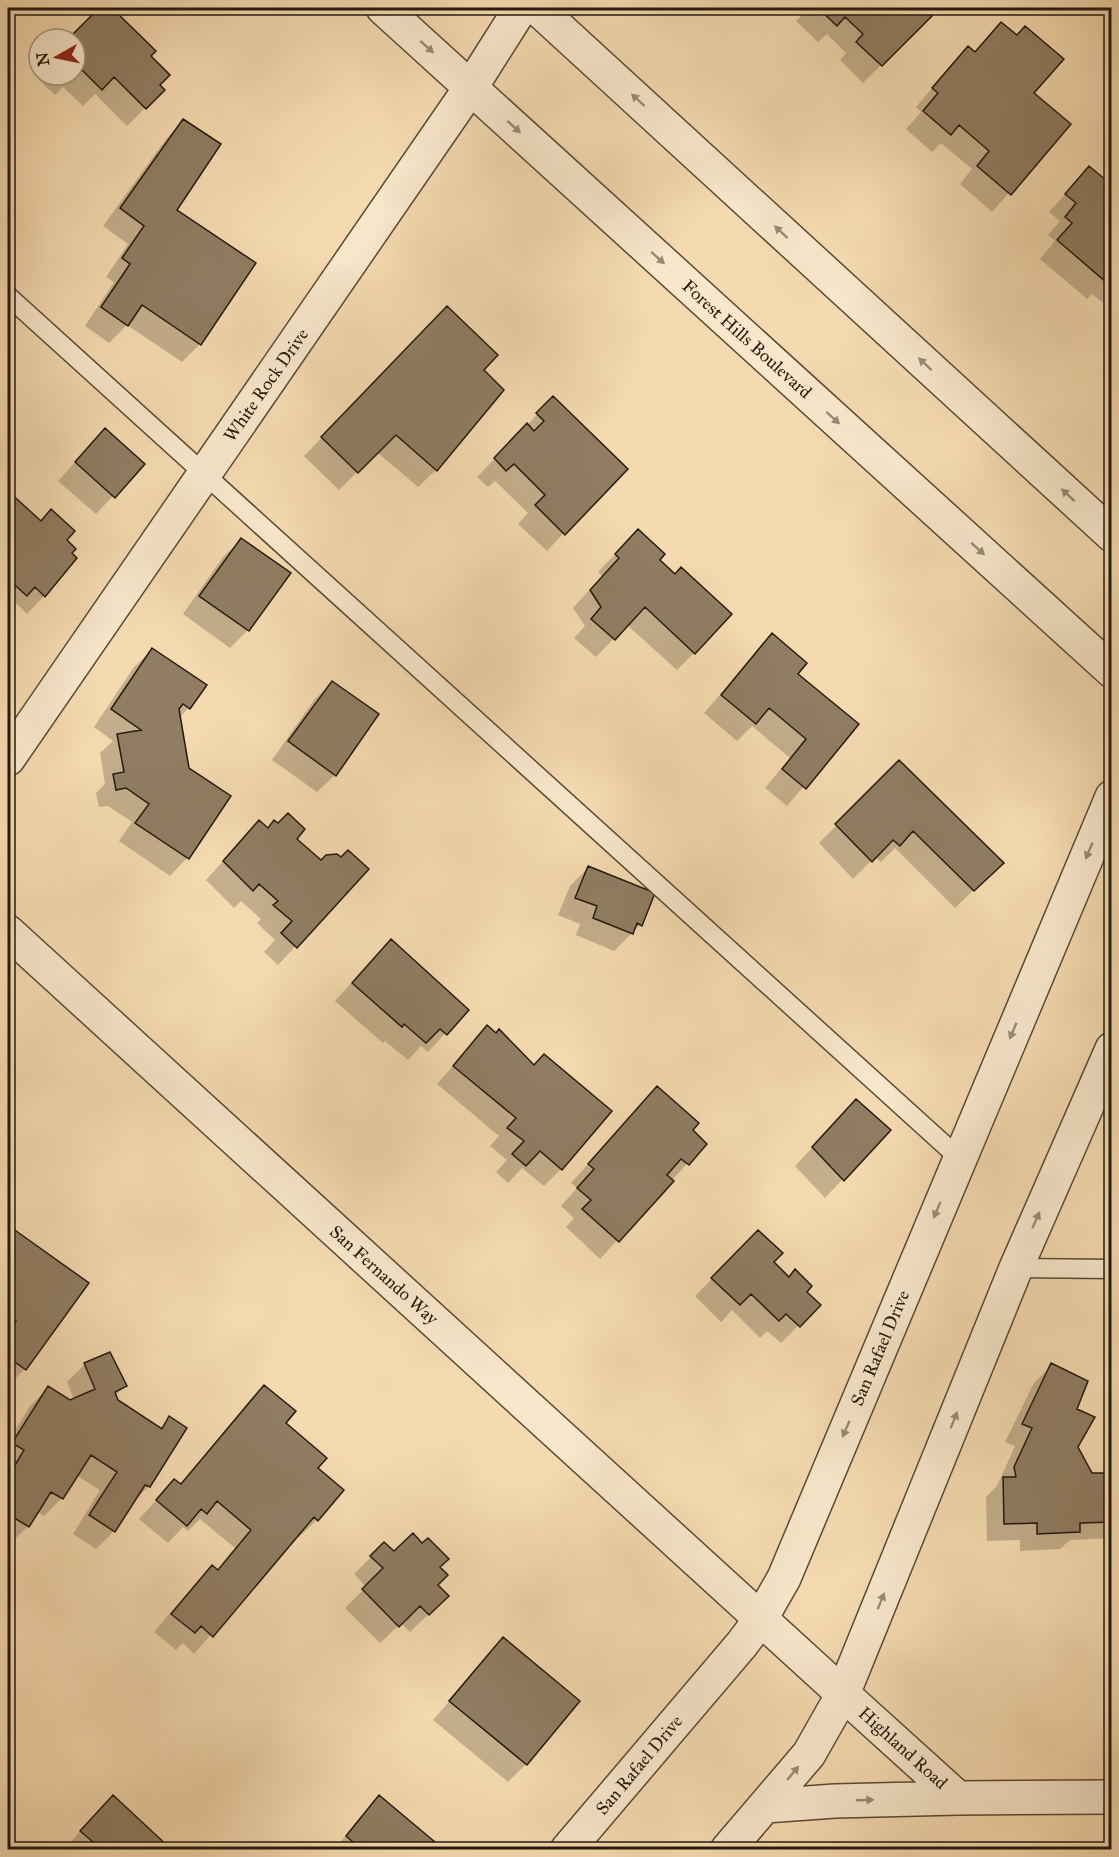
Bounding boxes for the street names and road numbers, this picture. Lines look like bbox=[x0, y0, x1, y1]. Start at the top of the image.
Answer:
street label: Forest Hills Boulevard bbox=[678, 275, 816, 403]
street label: White Rock Drive bbox=[219, 324, 313, 446]
street label: San Fernando Way bbox=[325, 1221, 443, 1330]
street label: San Rafael Drive bbox=[846, 1287, 914, 1409]
street label: Highland Road bbox=[853, 1702, 952, 1795]
street label: San Rafael Drive bbox=[591, 1711, 687, 1819]

